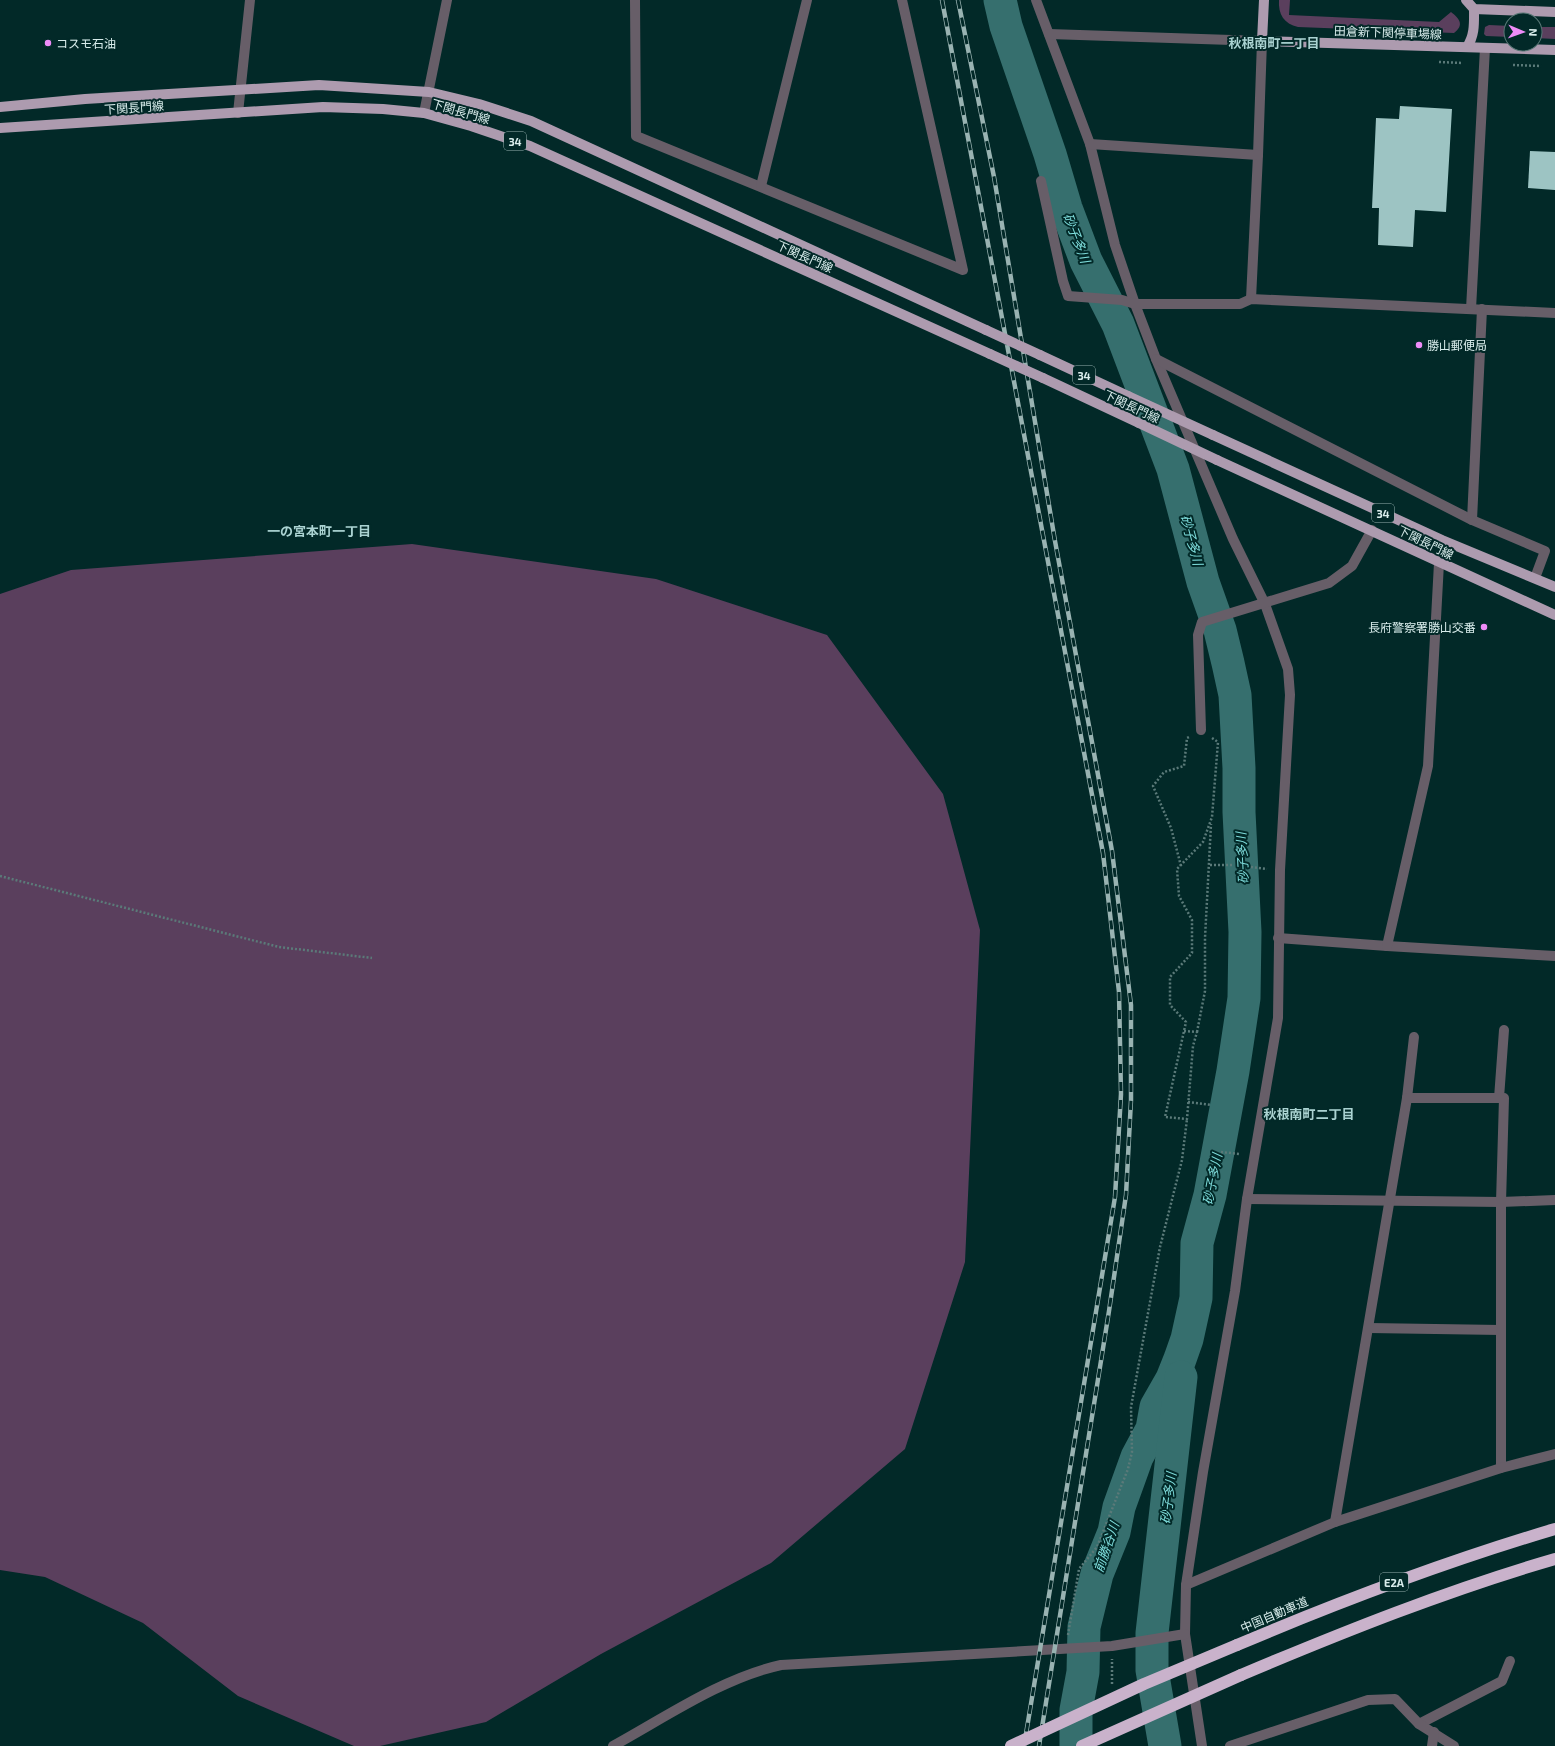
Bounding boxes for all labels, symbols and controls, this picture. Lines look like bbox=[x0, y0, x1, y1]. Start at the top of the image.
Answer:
north arrow bbox=[1503, 12, 1543, 52]
street label: 田倉新下関停車場線 bbox=[1334, 23, 1442, 41]
text: N bbox=[1527, 28, 1540, 37]
district label: 秋根南町一丁目 bbox=[1228, 35, 1320, 51]
place label: コスモ石油 bbox=[56, 36, 116, 50]
marker: コスモ石油 bbox=[43, 38, 53, 48]
street label: 下関長門線 bbox=[430, 96, 492, 126]
street label: 下関長門線 bbox=[104, 98, 164, 116]
road number: 34 bbox=[504, 132, 526, 150]
water label: 砂子多川 bbox=[1060, 211, 1095, 267]
street label: 下関長門線 bbox=[775, 237, 835, 275]
place label: 勝山郵便局 bbox=[1427, 338, 1487, 352]
marker: 勝山郵便局 bbox=[1414, 340, 1424, 350]
road number: 34 bbox=[1073, 366, 1095, 384]
street label: 下関長門線 bbox=[1102, 387, 1162, 425]
road number: 34 bbox=[1372, 504, 1394, 522]
water label: 砂子多川 bbox=[1178, 513, 1207, 569]
district label: 一の宮本町一丁目 bbox=[267, 523, 371, 539]
street label: 下関長門線 bbox=[1396, 523, 1456, 561]
place label: 長府警察署勝山交番 bbox=[1368, 620, 1476, 634]
marker: 長府警察署勝山交番 bbox=[1479, 622, 1489, 632]
water label: 砂子多川 bbox=[1233, 830, 1251, 884]
district label: 秋根南町二丁目 bbox=[1263, 1106, 1355, 1122]
water label: 砂子多川 bbox=[1199, 1150, 1225, 1206]
water label: 砂子多川 bbox=[1157, 1469, 1179, 1525]
water label: 前勝谷川 bbox=[1090, 1518, 1123, 1574]
road number: E2A bbox=[1380, 1573, 1408, 1591]
street label: 中国自動車道 bbox=[1238, 1593, 1310, 1635]

